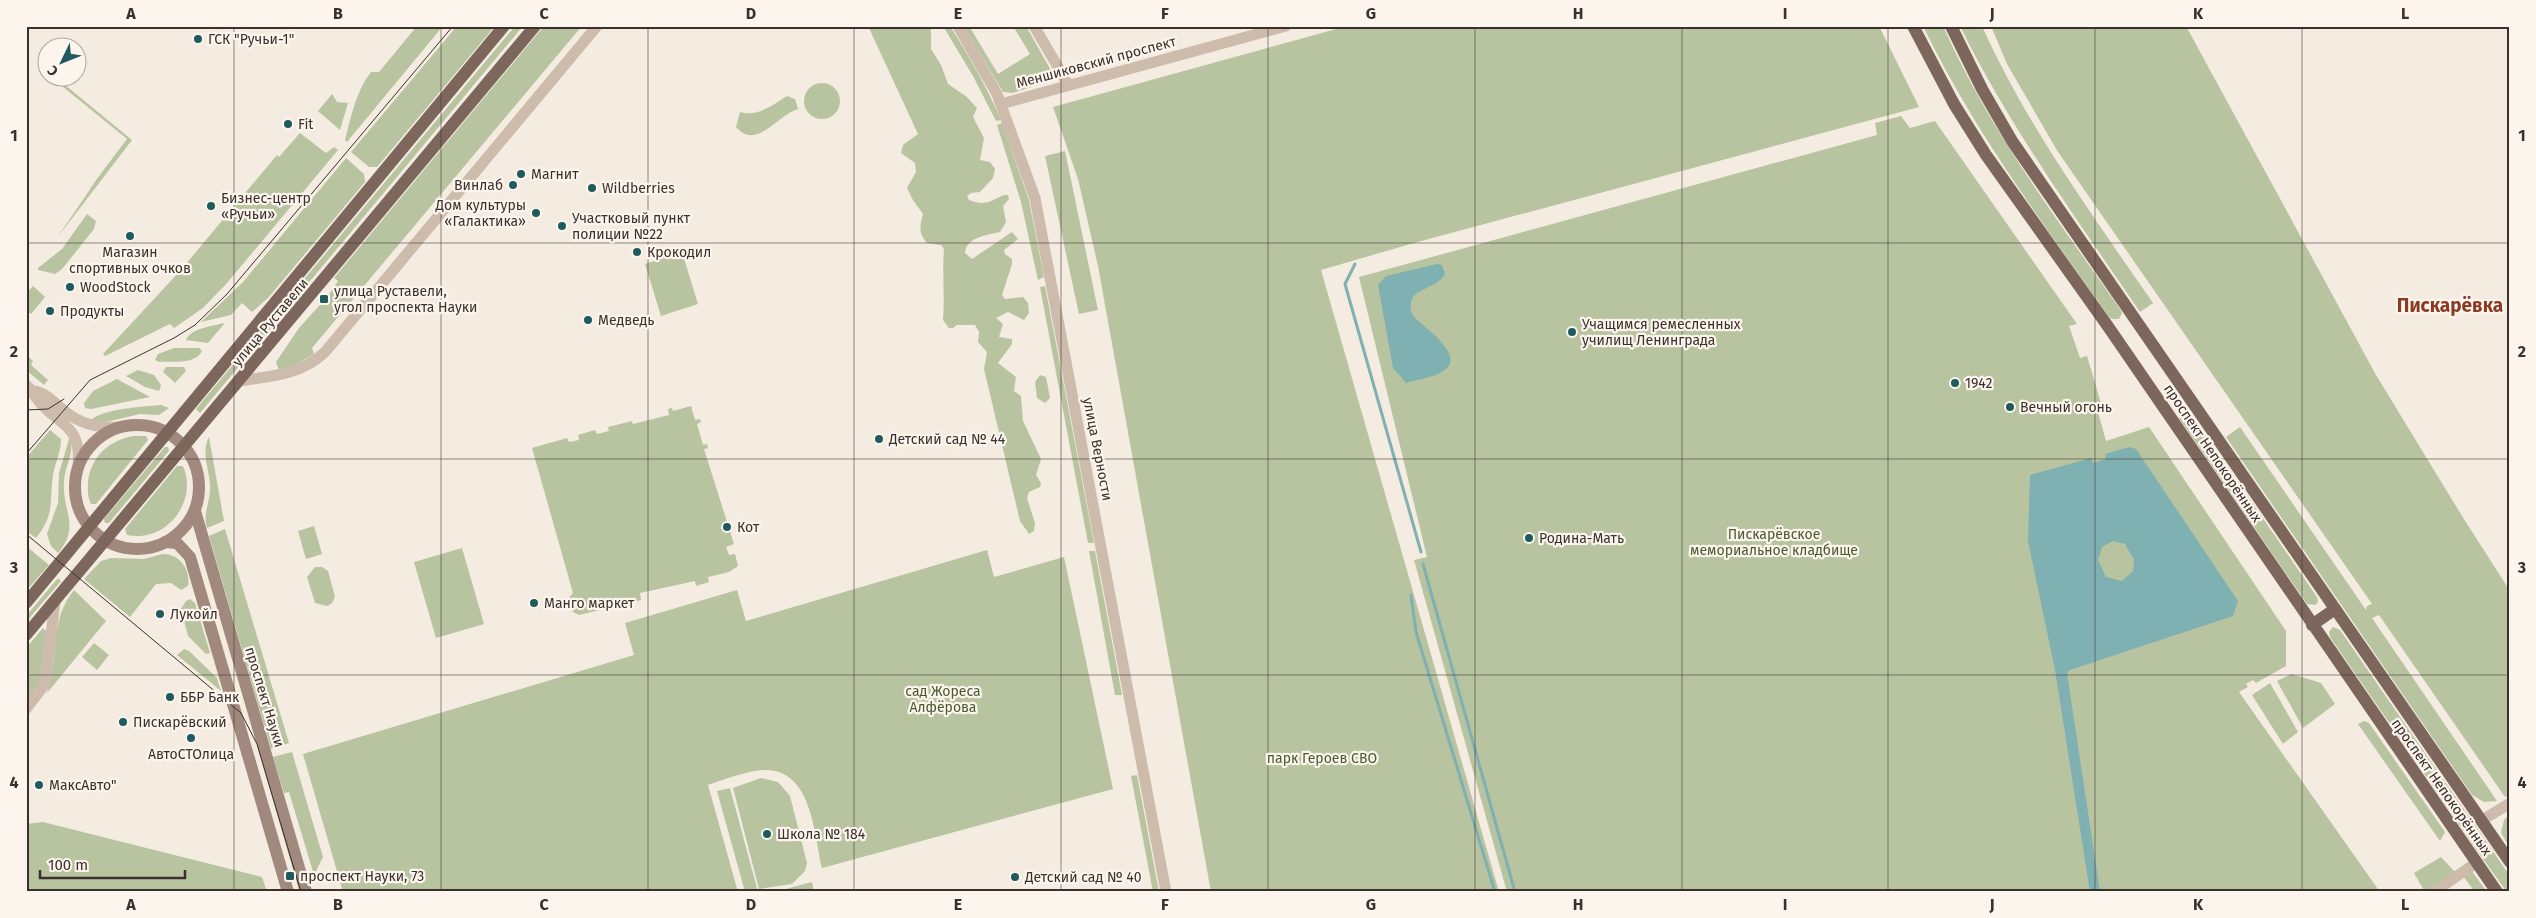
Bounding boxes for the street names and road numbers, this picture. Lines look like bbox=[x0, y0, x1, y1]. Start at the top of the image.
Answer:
street label: Меншиковский проспект bbox=[1014, 33, 1179, 92]
street label: улица Руставели bbox=[229, 275, 312, 370]
street label: проспект Непокорённых bbox=[2160, 381, 2265, 526]
street label: улица Верности bbox=[1079, 396, 1116, 502]
street label: проспект Науки bbox=[241, 645, 288, 749]
street label: проспект Непокорённых bbox=[2388, 716, 2495, 859]

